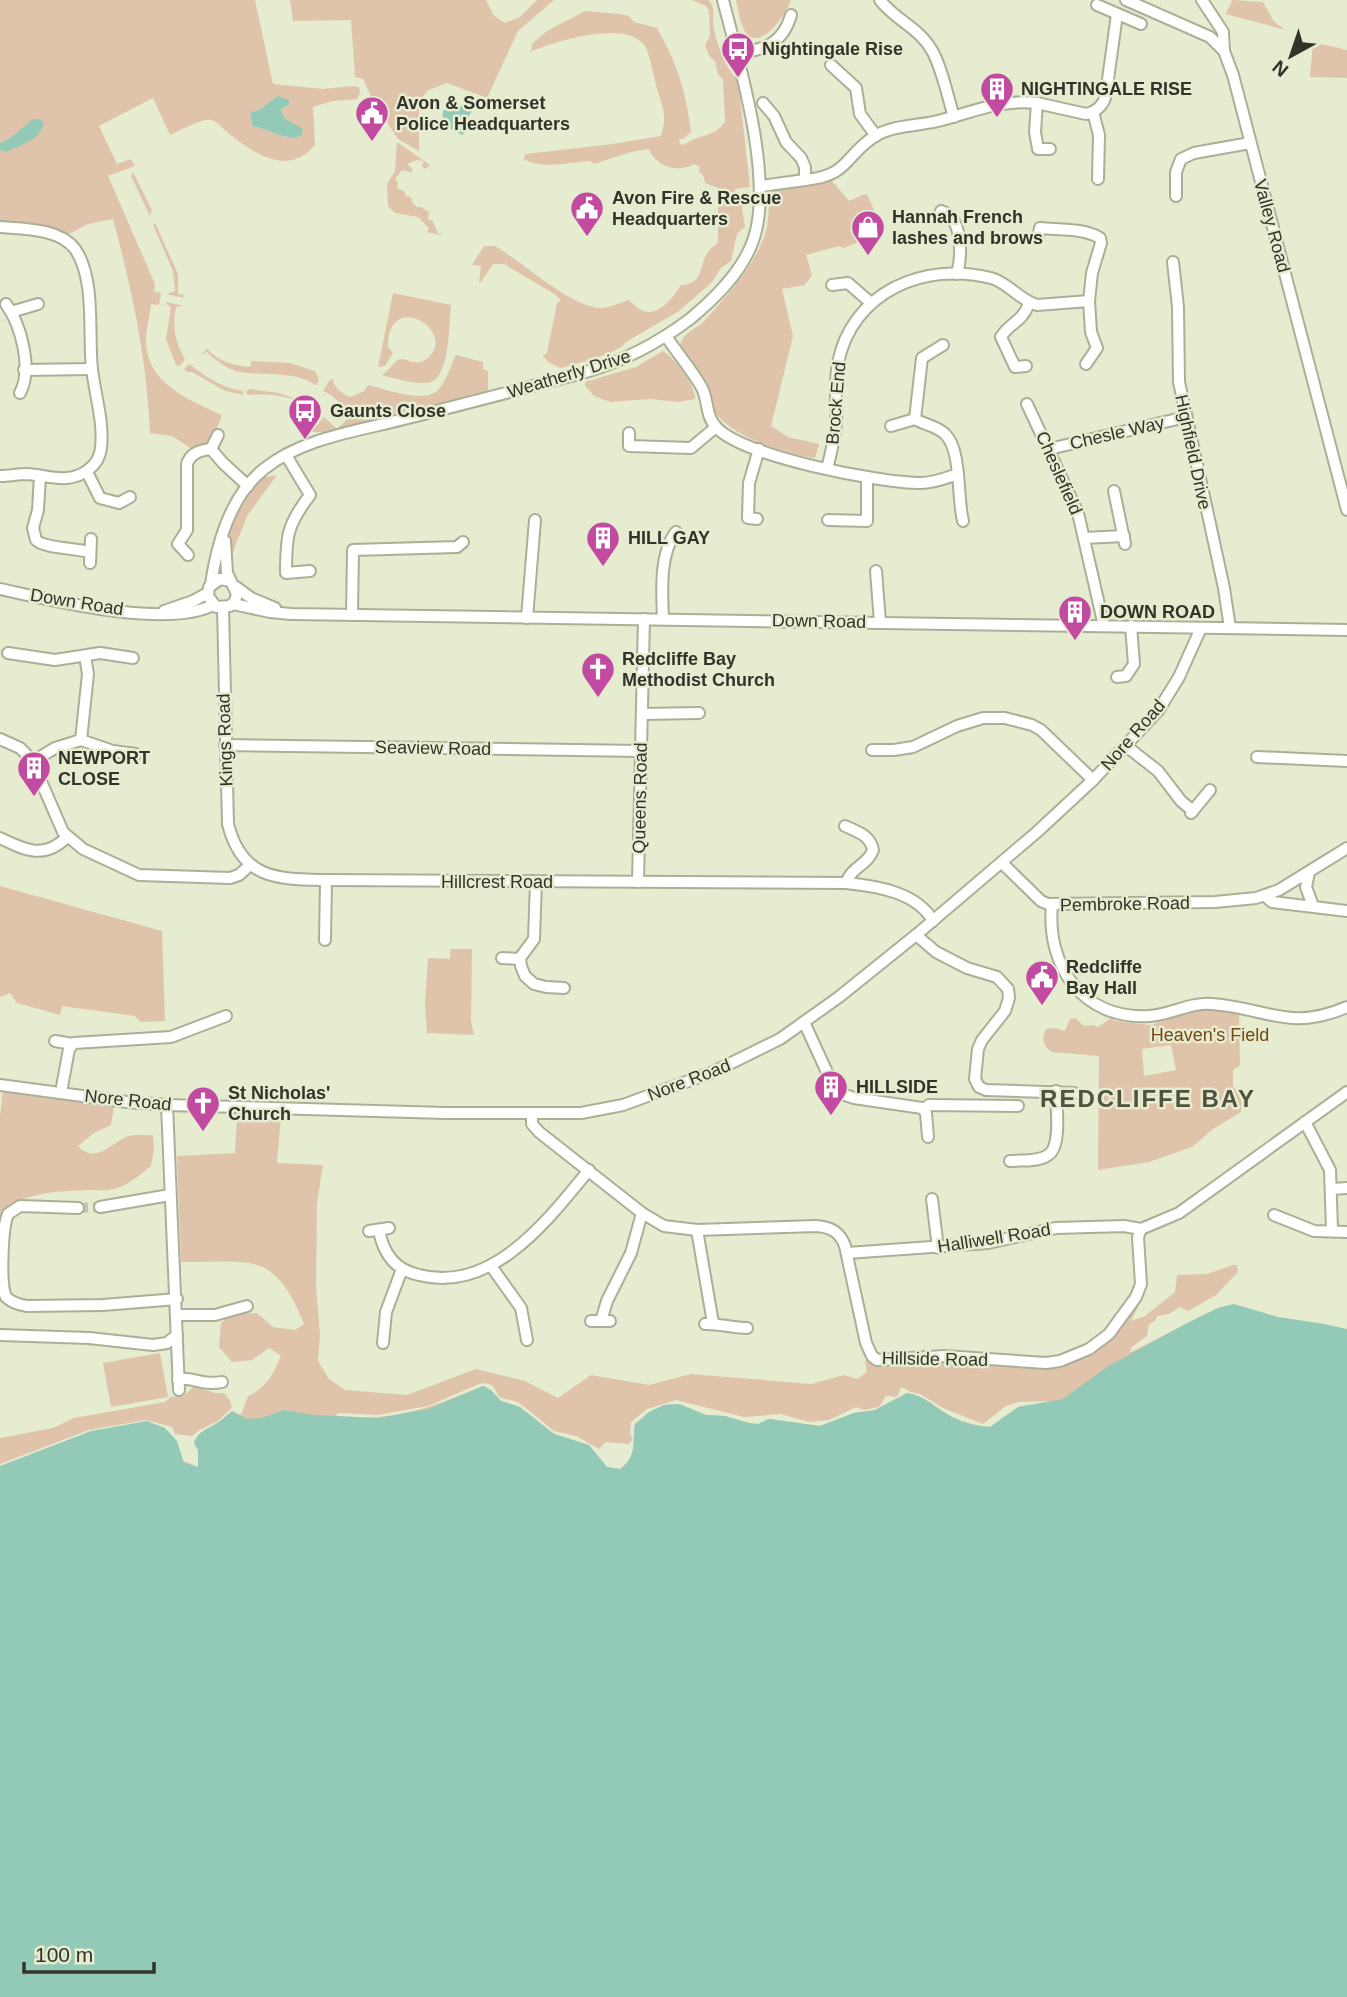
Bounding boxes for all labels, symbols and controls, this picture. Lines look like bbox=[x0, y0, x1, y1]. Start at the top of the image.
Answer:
north arrow bbox=[1256, 21, 1326, 91]
bus stop icon: Nightingale Rise bbox=[719, 30, 757, 79]
place label: Nightingale Rise bbox=[762, 39, 903, 59]
text: N bbox=[1268, 56, 1292, 81]
building icon: NIGHTINGALE RISE bbox=[978, 70, 1016, 119]
place label: NIGHTINGALE RISE bbox=[1021, 79, 1192, 99]
place label: Avon & Somerset Police Headquarters bbox=[396, 93, 570, 134]
public building icon: Avon & Somerset Police Headquarters bbox=[353, 94, 391, 143]
street label: Valley Road bbox=[1250, 177, 1294, 275]
place label: Avon Fire & Rescue Headquarters bbox=[612, 188, 781, 229]
public building icon: Avon Fire & Rescue Headquarters bbox=[568, 189, 606, 238]
place label: Hannah French lashes and brows bbox=[892, 207, 1043, 248]
shop icon: Hannah French lashes and brows bbox=[849, 208, 887, 257]
street label: Weatherly Drive bbox=[505, 346, 633, 402]
street label: Brock End bbox=[822, 361, 850, 445]
bus stop icon: Gaunts Close bbox=[286, 392, 324, 441]
street label: Highfield Drive bbox=[1171, 393, 1215, 511]
place label: Gaunts Close bbox=[330, 401, 446, 421]
street label: Chesle Way bbox=[1068, 412, 1166, 454]
street label: Cheslefield bbox=[1032, 428, 1086, 518]
building icon: HILL GAY bbox=[584, 519, 622, 568]
place label: HILL GAY bbox=[628, 528, 710, 548]
street label: Down Road bbox=[29, 585, 125, 619]
building icon: DOWN ROAD bbox=[1056, 593, 1094, 642]
place label: DOWN ROAD bbox=[1100, 602, 1215, 622]
street label: Down Road bbox=[772, 610, 866, 632]
place label: Redcliffe Bay Methodist Church bbox=[622, 649, 775, 690]
church icon: Redcliffe Bay Methodist Church bbox=[579, 650, 617, 699]
street label: Kings Road bbox=[213, 693, 237, 787]
street label: Nore Road bbox=[1097, 696, 1169, 774]
street label: Seaview Road bbox=[375, 737, 491, 759]
street label: Queens Road bbox=[629, 742, 651, 854]
place label: NEWPORT CLOSE bbox=[58, 748, 150, 789]
building icon: NEWPORT CLOSE bbox=[15, 749, 53, 798]
street label: Hillcrest Road bbox=[441, 872, 553, 892]
street label: Pembroke Road bbox=[1060, 893, 1190, 915]
place label: Redcliffe Bay Hall bbox=[1066, 957, 1142, 998]
public building icon: Redcliffe Bay Hall bbox=[1023, 958, 1061, 1007]
park label: Heaven's Field bbox=[1151, 1025, 1269, 1045]
street label: Nore Road bbox=[645, 1055, 733, 1105]
building icon: HILLSIDE bbox=[812, 1068, 850, 1117]
place label: HILLSIDE bbox=[856, 1077, 938, 1097]
place label: St Nicholas' Church bbox=[228, 1083, 330, 1124]
church icon: St Nicholas' Church bbox=[184, 1084, 222, 1133]
district label: REDCLIFFE BAY bbox=[1040, 1085, 1256, 1112]
street label: Nore Road bbox=[84, 1086, 172, 1114]
street label: Halliwell Road bbox=[936, 1219, 1052, 1257]
street label: Hillside Road bbox=[882, 1348, 988, 1370]
scale bar bbox=[24, 1930, 154, 1974]
text: 100 m bbox=[35, 1943, 93, 1966]

